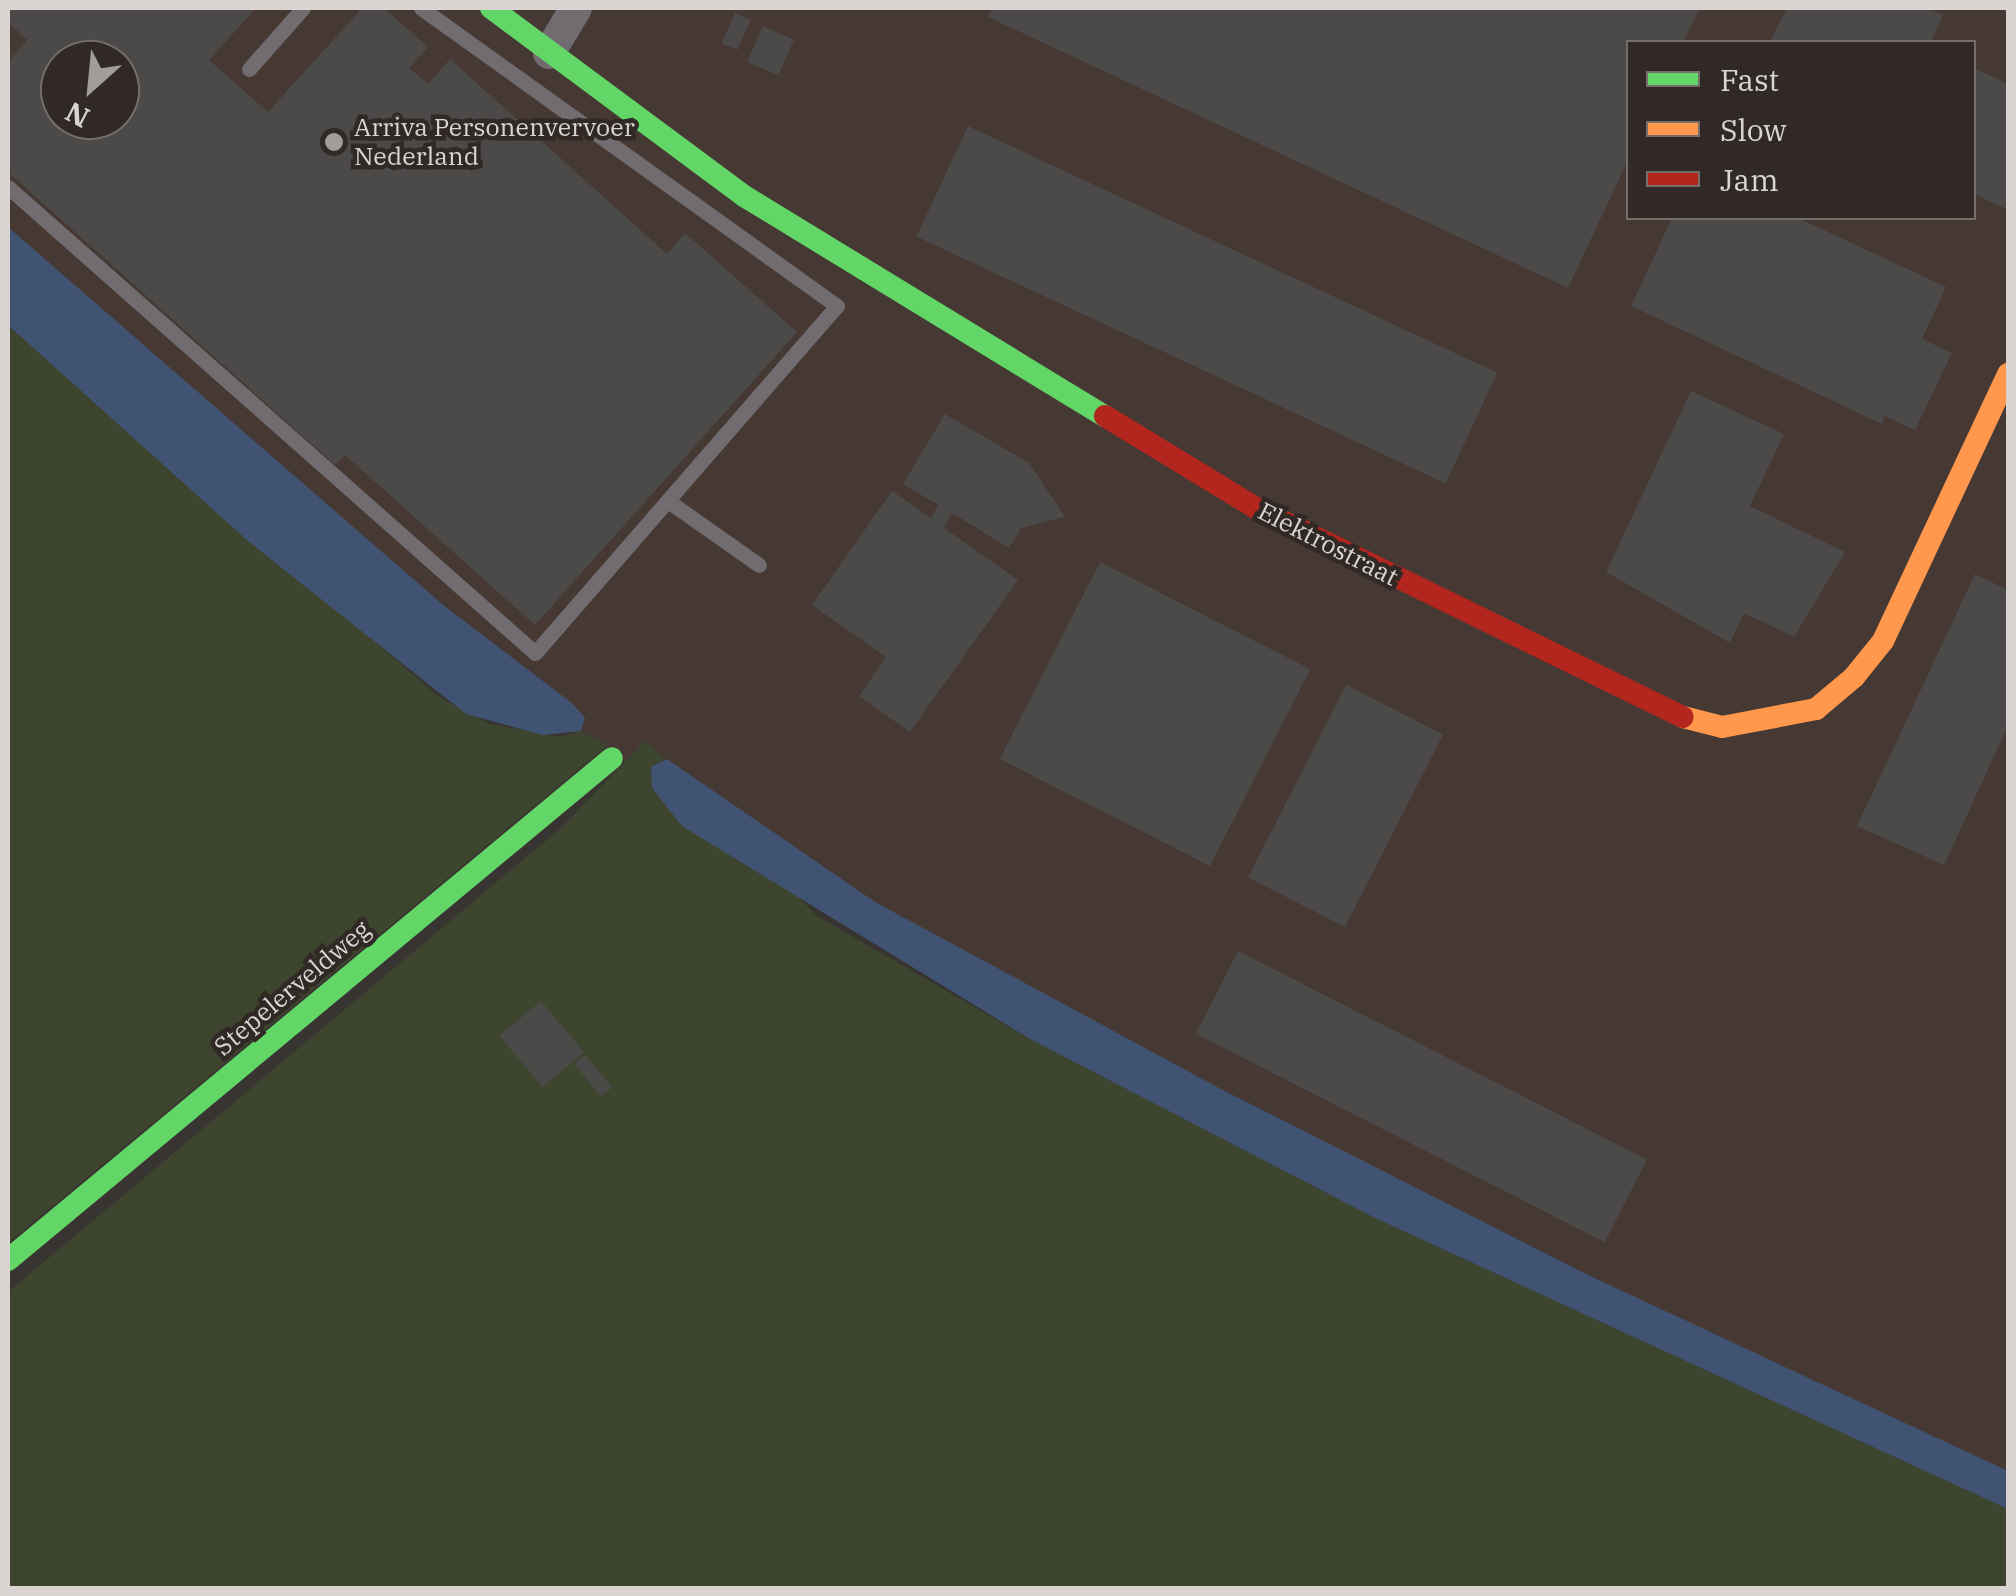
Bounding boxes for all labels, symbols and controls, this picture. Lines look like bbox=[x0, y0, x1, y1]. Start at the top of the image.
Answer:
north arrow bbox=[40, 40, 140, 140]
legend bbox=[1626, 40, 1976, 220]
text: Fast bbox=[1720, 60, 1779, 99]
text: N bbox=[59, 94, 95, 137]
text: Slow bbox=[1720, 110, 1787, 149]
place label: Arriva Personenvervoer Nederland bbox=[354, 113, 635, 172]
marker: Arriva Personenvervoer Nederland bbox=[323, 131, 345, 153]
text: Jam bbox=[1720, 160, 1779, 199]
street label: Elektrostraat bbox=[1253, 496, 1403, 592]
street label: Stepelerveldweg bbox=[208, 914, 376, 1062]

